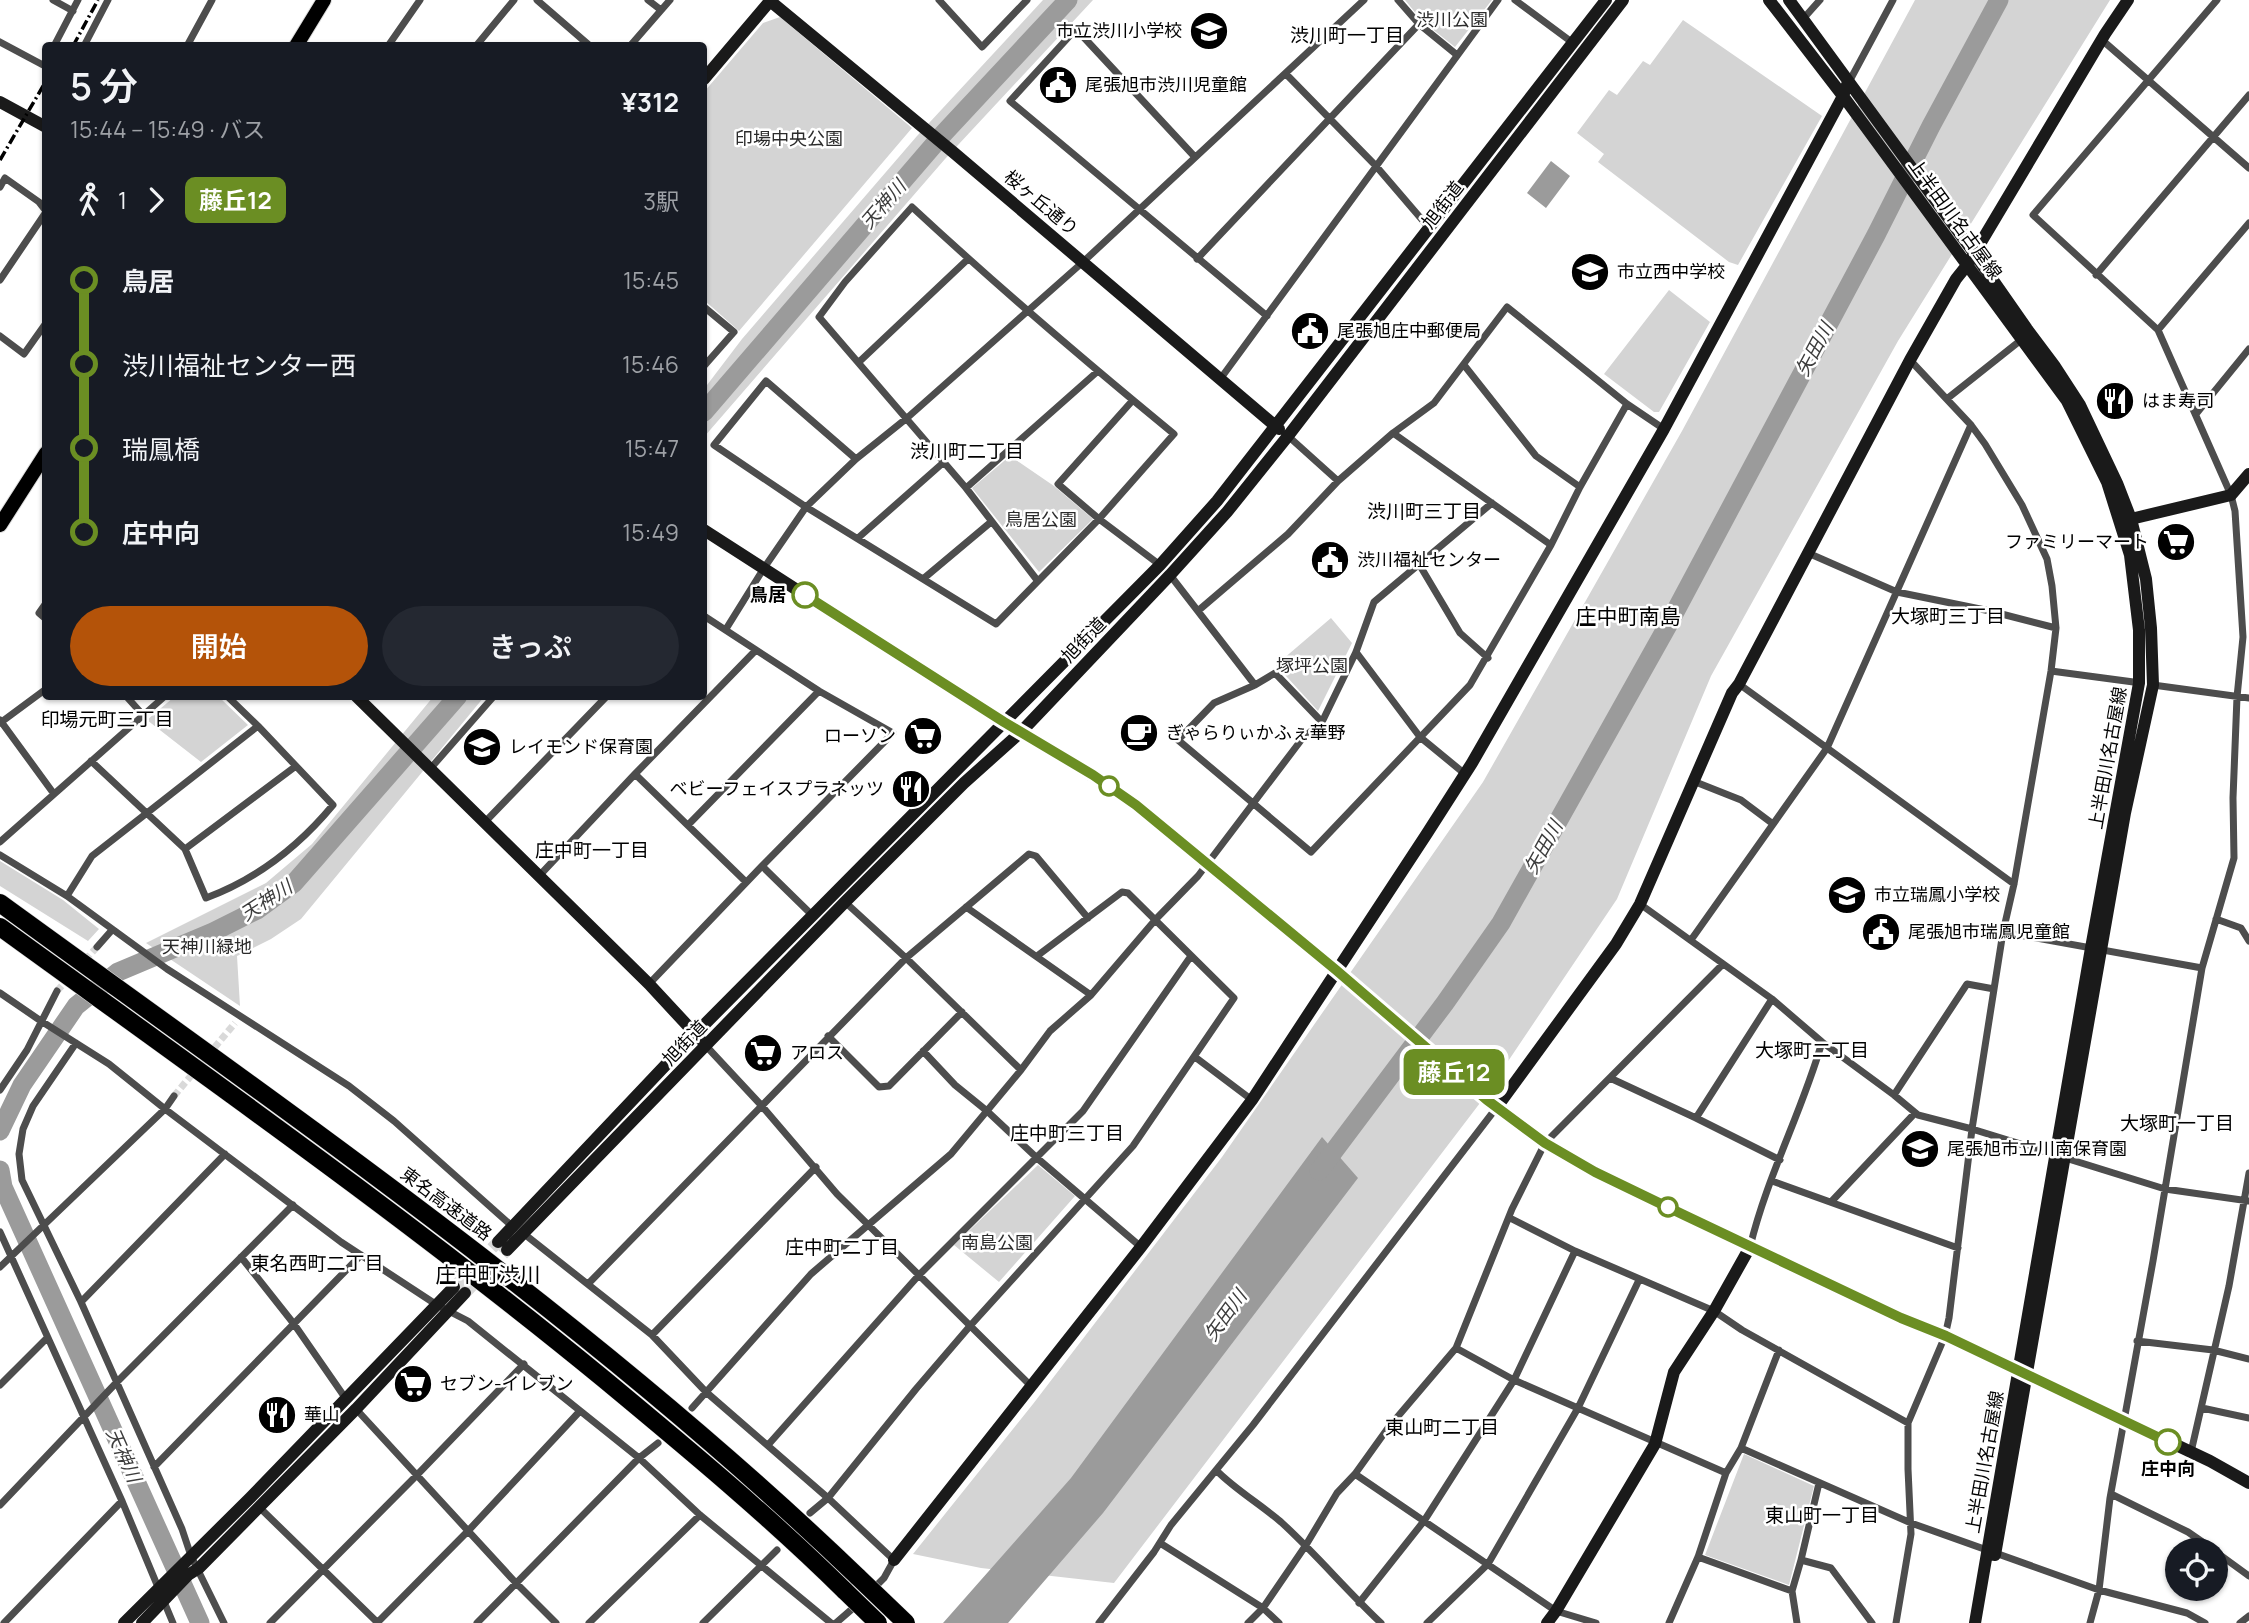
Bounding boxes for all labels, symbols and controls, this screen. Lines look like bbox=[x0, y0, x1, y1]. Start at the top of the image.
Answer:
park label: 渋川公園 bbox=[1416, 7, 1488, 31]
school or university icon: 市立渋川小学校 bbox=[1188, 10, 1230, 52]
place label: 市立渋川小学校 bbox=[1056, 18, 1182, 42]
district label: 渋川町一丁目 bbox=[1290, 22, 1404, 48]
text: 5 分 bbox=[70, 59, 138, 111]
public building icon: 尾張旭市渋川児童館 bbox=[1037, 64, 1079, 106]
place label: 尾張旭市渋川児童館 bbox=[1085, 72, 1247, 96]
text: ¥312 bbox=[621, 84, 679, 120]
text: 15:44 – 15:49 · バス bbox=[70, 113, 265, 145]
park label: 印場中央公園 bbox=[735, 126, 843, 150]
street label: 上半田川名古屋線 bbox=[1904, 153, 2008, 284]
street label: 桜ヶ丘通り bbox=[999, 164, 1084, 240]
water label: 天神川 bbox=[854, 172, 913, 234]
street label: 旭街道 bbox=[1416, 176, 1468, 233]
icon: walk bbox=[70, 181, 108, 219]
icon: forward bbox=[137, 181, 175, 219]
text: 藤丘12 bbox=[199, 183, 272, 216]
text: 1 bbox=[118, 184, 127, 216]
text: 3駅 bbox=[643, 185, 679, 217]
school or university icon: 市立西中学校 bbox=[1569, 251, 1611, 293]
place label: 市立西中学校 bbox=[1617, 259, 1725, 283]
text: 鳥居 bbox=[122, 263, 174, 299]
text: 15:45 bbox=[623, 264, 679, 296]
public building icon: 尾張旭庄中郵便局 bbox=[1289, 310, 1331, 352]
water label: 矢田川 bbox=[1789, 316, 1840, 380]
place label: 尾張旭庄中郵便局 bbox=[1337, 318, 1481, 342]
text: 渋川福祉センター西 bbox=[122, 347, 356, 383]
text: 15:46 bbox=[622, 348, 679, 380]
restaurant icon: はま寿司 bbox=[2094, 380, 2136, 422]
place label: はま寿司 bbox=[2142, 388, 2214, 412]
text: 瑞鳳橋 bbox=[122, 431, 200, 467]
text: 15:47 bbox=[625, 432, 679, 464]
district label: 渋川町二丁目 bbox=[910, 438, 1024, 464]
district label: 渋川町三丁目 bbox=[1367, 498, 1481, 524]
park label: 鳥居公園 bbox=[1005, 507, 1077, 531]
text: 庄中向 bbox=[122, 515, 200, 551]
text: 15:49 bbox=[622, 516, 679, 548]
supermarket icon: ファミリーマート bbox=[2155, 521, 2197, 563]
place label: ファミリーマート bbox=[2005, 529, 2149, 553]
public building icon: 渋川福祉センター bbox=[1309, 539, 1351, 581]
place label: 渋川福祉センター bbox=[1357, 547, 1501, 571]
place label: 鳥居 bbox=[750, 582, 786, 606]
marker: 鳥居 bbox=[792, 582, 818, 608]
district label: 庄中町南島 bbox=[1576, 602, 1681, 630]
district label: 大塚町三丁目 bbox=[1891, 603, 2005, 629]
button: 開始 bbox=[70, 606, 368, 686]
button: きっぷ bbox=[382, 606, 679, 686]
street label: 旭街道 bbox=[1056, 612, 1111, 667]
park label: 塚坪公園 bbox=[1276, 653, 1348, 677]
street label: 上半田川名古屋線 bbox=[2083, 685, 2131, 831]
district label: 印場元町三丁目 bbox=[40, 706, 174, 732]
cafe icon: ぎゃらりぃかふぇ華野 bbox=[1118, 712, 1160, 754]
supermarket icon: ローソン bbox=[902, 715, 944, 757]
place label: ぎゃらりぃかふぇ華野 bbox=[1166, 720, 1346, 744]
place label: ローソン bbox=[824, 723, 896, 747]
school or university icon: レイモンド保育園 bbox=[461, 726, 503, 768]
place label: レイモンド保育園 bbox=[509, 734, 653, 758]
restaurant icon: ベビーフェイスプラネッツ bbox=[890, 768, 932, 810]
place label: ベビーフェイスプラネッツ bbox=[670, 776, 884, 800]
unlabelled marker bbox=[1099, 776, 1119, 796]
water label: 矢田川 bbox=[1518, 814, 1569, 878]
district label: 庄中町一丁目 bbox=[535, 837, 649, 863]
water label: 天神川 bbox=[235, 872, 299, 926]
school or university icon: 市立瑞鳳小学校 bbox=[1826, 874, 1868, 916]
place label: 市立瑞鳳小学校 bbox=[1874, 882, 2000, 906]
public building icon: 尾張旭市瑞鳳児童館 bbox=[1860, 911, 1902, 953]
place label: 尾張旭市瑞鳳児童館 bbox=[1908, 919, 2070, 943]
park label: 天神川緑地 bbox=[162, 934, 252, 958]
street label: 旭街道 bbox=[657, 1015, 712, 1070]
supermarket icon: アロス bbox=[742, 1032, 784, 1074]
district label: 大塚町二丁目 bbox=[1755, 1037, 1869, 1063]
place label: アロス bbox=[790, 1040, 844, 1064]
line badge: 藤丘12 bbox=[1405, 1049, 1503, 1095]
text: 藤丘12 bbox=[1418, 1055, 1490, 1088]
district label: 大塚町一丁目 bbox=[2120, 1110, 2234, 1136]
district label: 庄中町三丁目 bbox=[1010, 1120, 1124, 1146]
school or university icon: 尾張旭市立川南保育園 bbox=[1899, 1128, 1941, 1170]
place label: 尾張旭市立川南保育園 bbox=[1947, 1136, 2127, 1160]
street label: 東名高速道路 bbox=[396, 1161, 497, 1245]
unlabelled marker bbox=[1658, 1197, 1678, 1217]
park label: 南島公園 bbox=[961, 1230, 1033, 1254]
district label: 庄中町二丁目 bbox=[785, 1234, 899, 1260]
district label: 東名西町二丁目 bbox=[250, 1250, 384, 1276]
district label: 庄中町渋川 bbox=[436, 1260, 541, 1288]
water label: 矢田川 bbox=[1198, 1283, 1253, 1346]
supermarket icon: セブン-イレブン bbox=[392, 1363, 434, 1405]
place label: セブン-イレブン bbox=[440, 1371, 574, 1395]
street label: 上半田川名古屋線 bbox=[1960, 1389, 2008, 1535]
restaurant icon: 華山 bbox=[256, 1394, 298, 1436]
place label: 華山 bbox=[304, 1402, 340, 1426]
district label: 東山町二丁目 bbox=[1385, 1414, 1499, 1440]
water label: 天神川 bbox=[101, 1424, 148, 1488]
marker: 庄中向 bbox=[2155, 1429, 2181, 1455]
place label: 庄中向 bbox=[2141, 1456, 2195, 1480]
district label: 東山町一丁目 bbox=[1765, 1502, 1879, 1528]
map controls bbox=[2165, 1538, 2228, 1601]
button: locate bbox=[2165, 1538, 2228, 1601]

